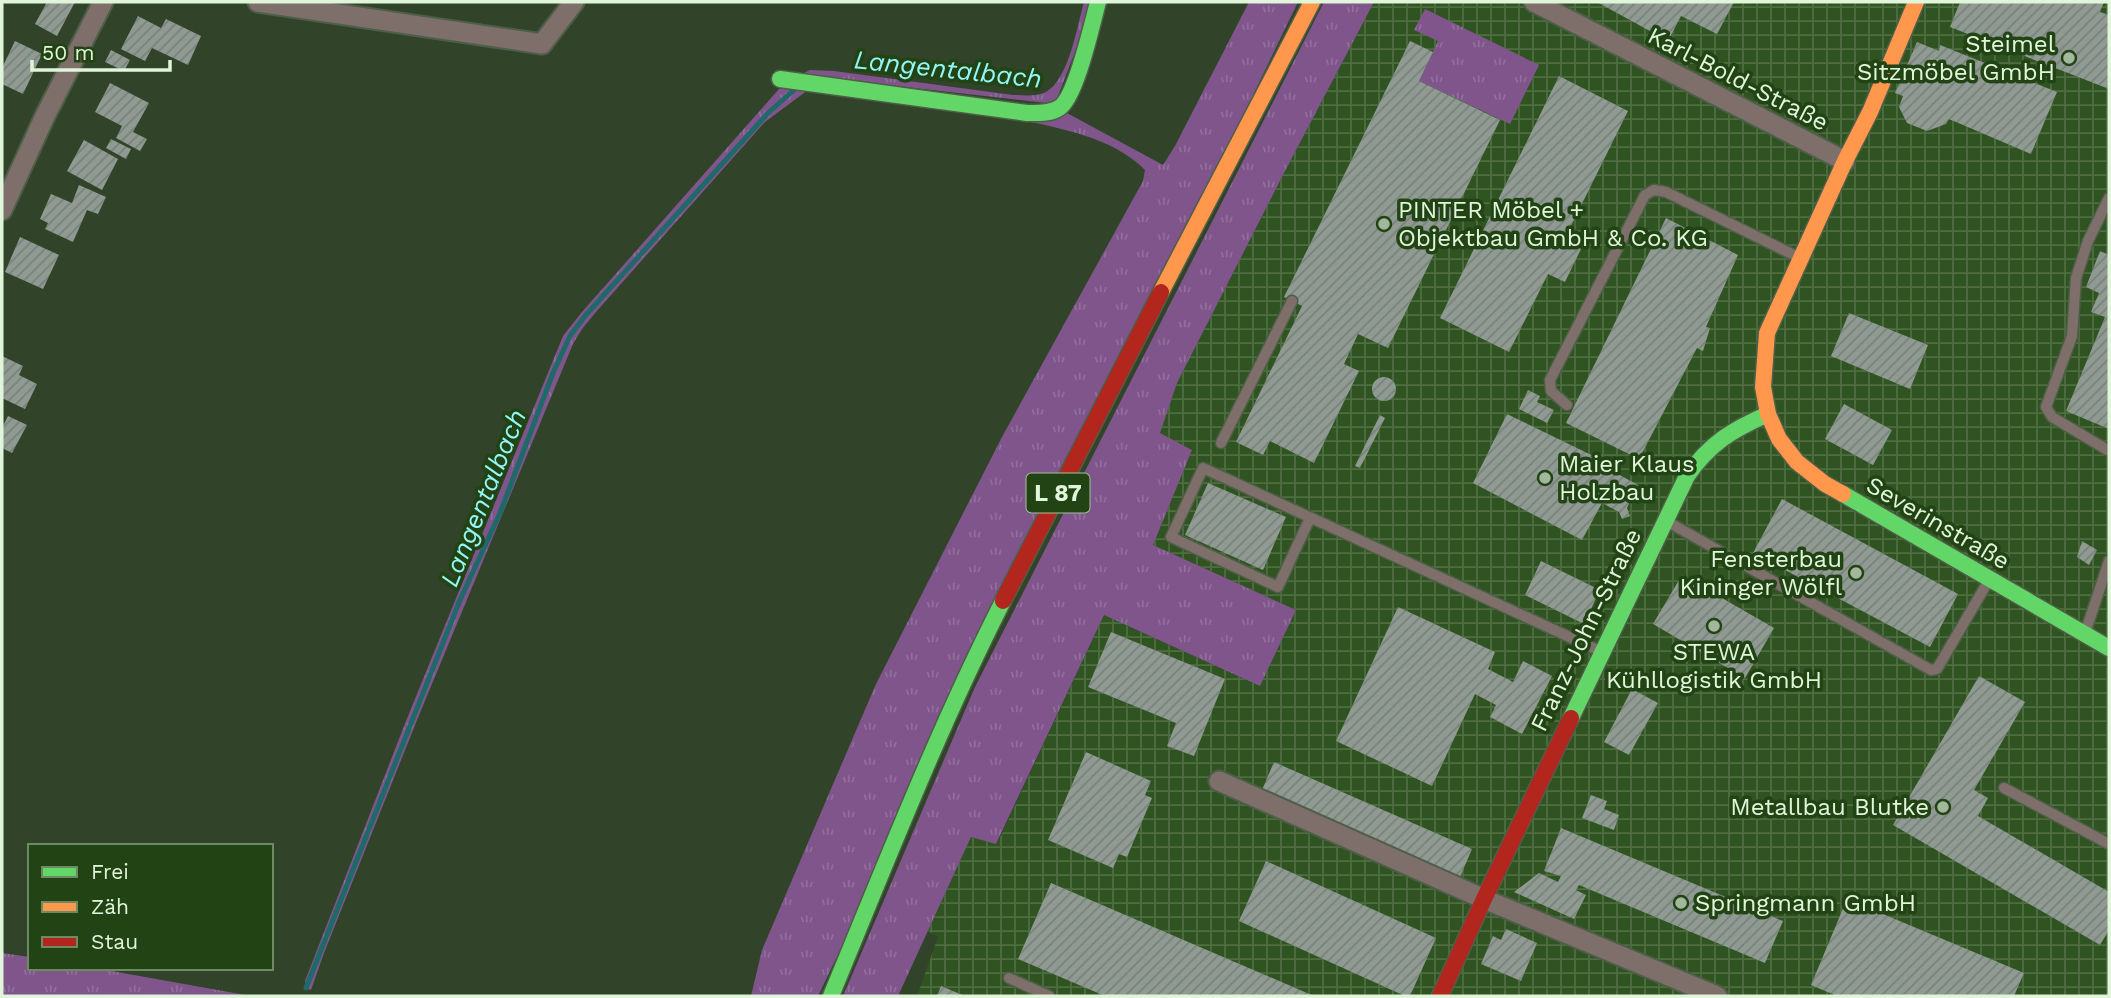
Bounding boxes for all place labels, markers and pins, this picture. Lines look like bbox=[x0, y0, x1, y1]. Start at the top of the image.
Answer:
place label: Steimel Sitzmöbel GmbH bbox=[1857, 30, 2056, 86]
marker: Steimel Sitzmöbel GmbH bbox=[2061, 50, 2077, 66]
place label: PINTER Möbel + Objektbau GmbH & Co. KG bbox=[1398, 196, 1708, 252]
marker: PINTER Möbel + Objektbau GmbH & Co. KG bbox=[1376, 216, 1392, 232]
place label: Maier Klaus Holzbau bbox=[1559, 450, 1695, 506]
marker: Maier Klaus Holzbau bbox=[1537, 470, 1553, 486]
place label: Fensterbau Kininger Wölfl bbox=[1680, 545, 1842, 601]
marker: Fensterbau Kininger Wölfl bbox=[1848, 565, 1864, 581]
marker: STEWA Kühllogistik GmbH bbox=[1706, 618, 1722, 634]
place label: STEWA Kühllogistik GmbH bbox=[1606, 638, 1822, 694]
place label: Metallbau Blutke bbox=[1730, 793, 1929, 821]
marker: Metallbau Blutke bbox=[1935, 799, 1951, 815]
place label: Springmann GmbH bbox=[1695, 889, 1916, 917]
marker: Springmann GmbH bbox=[1673, 895, 1689, 911]

